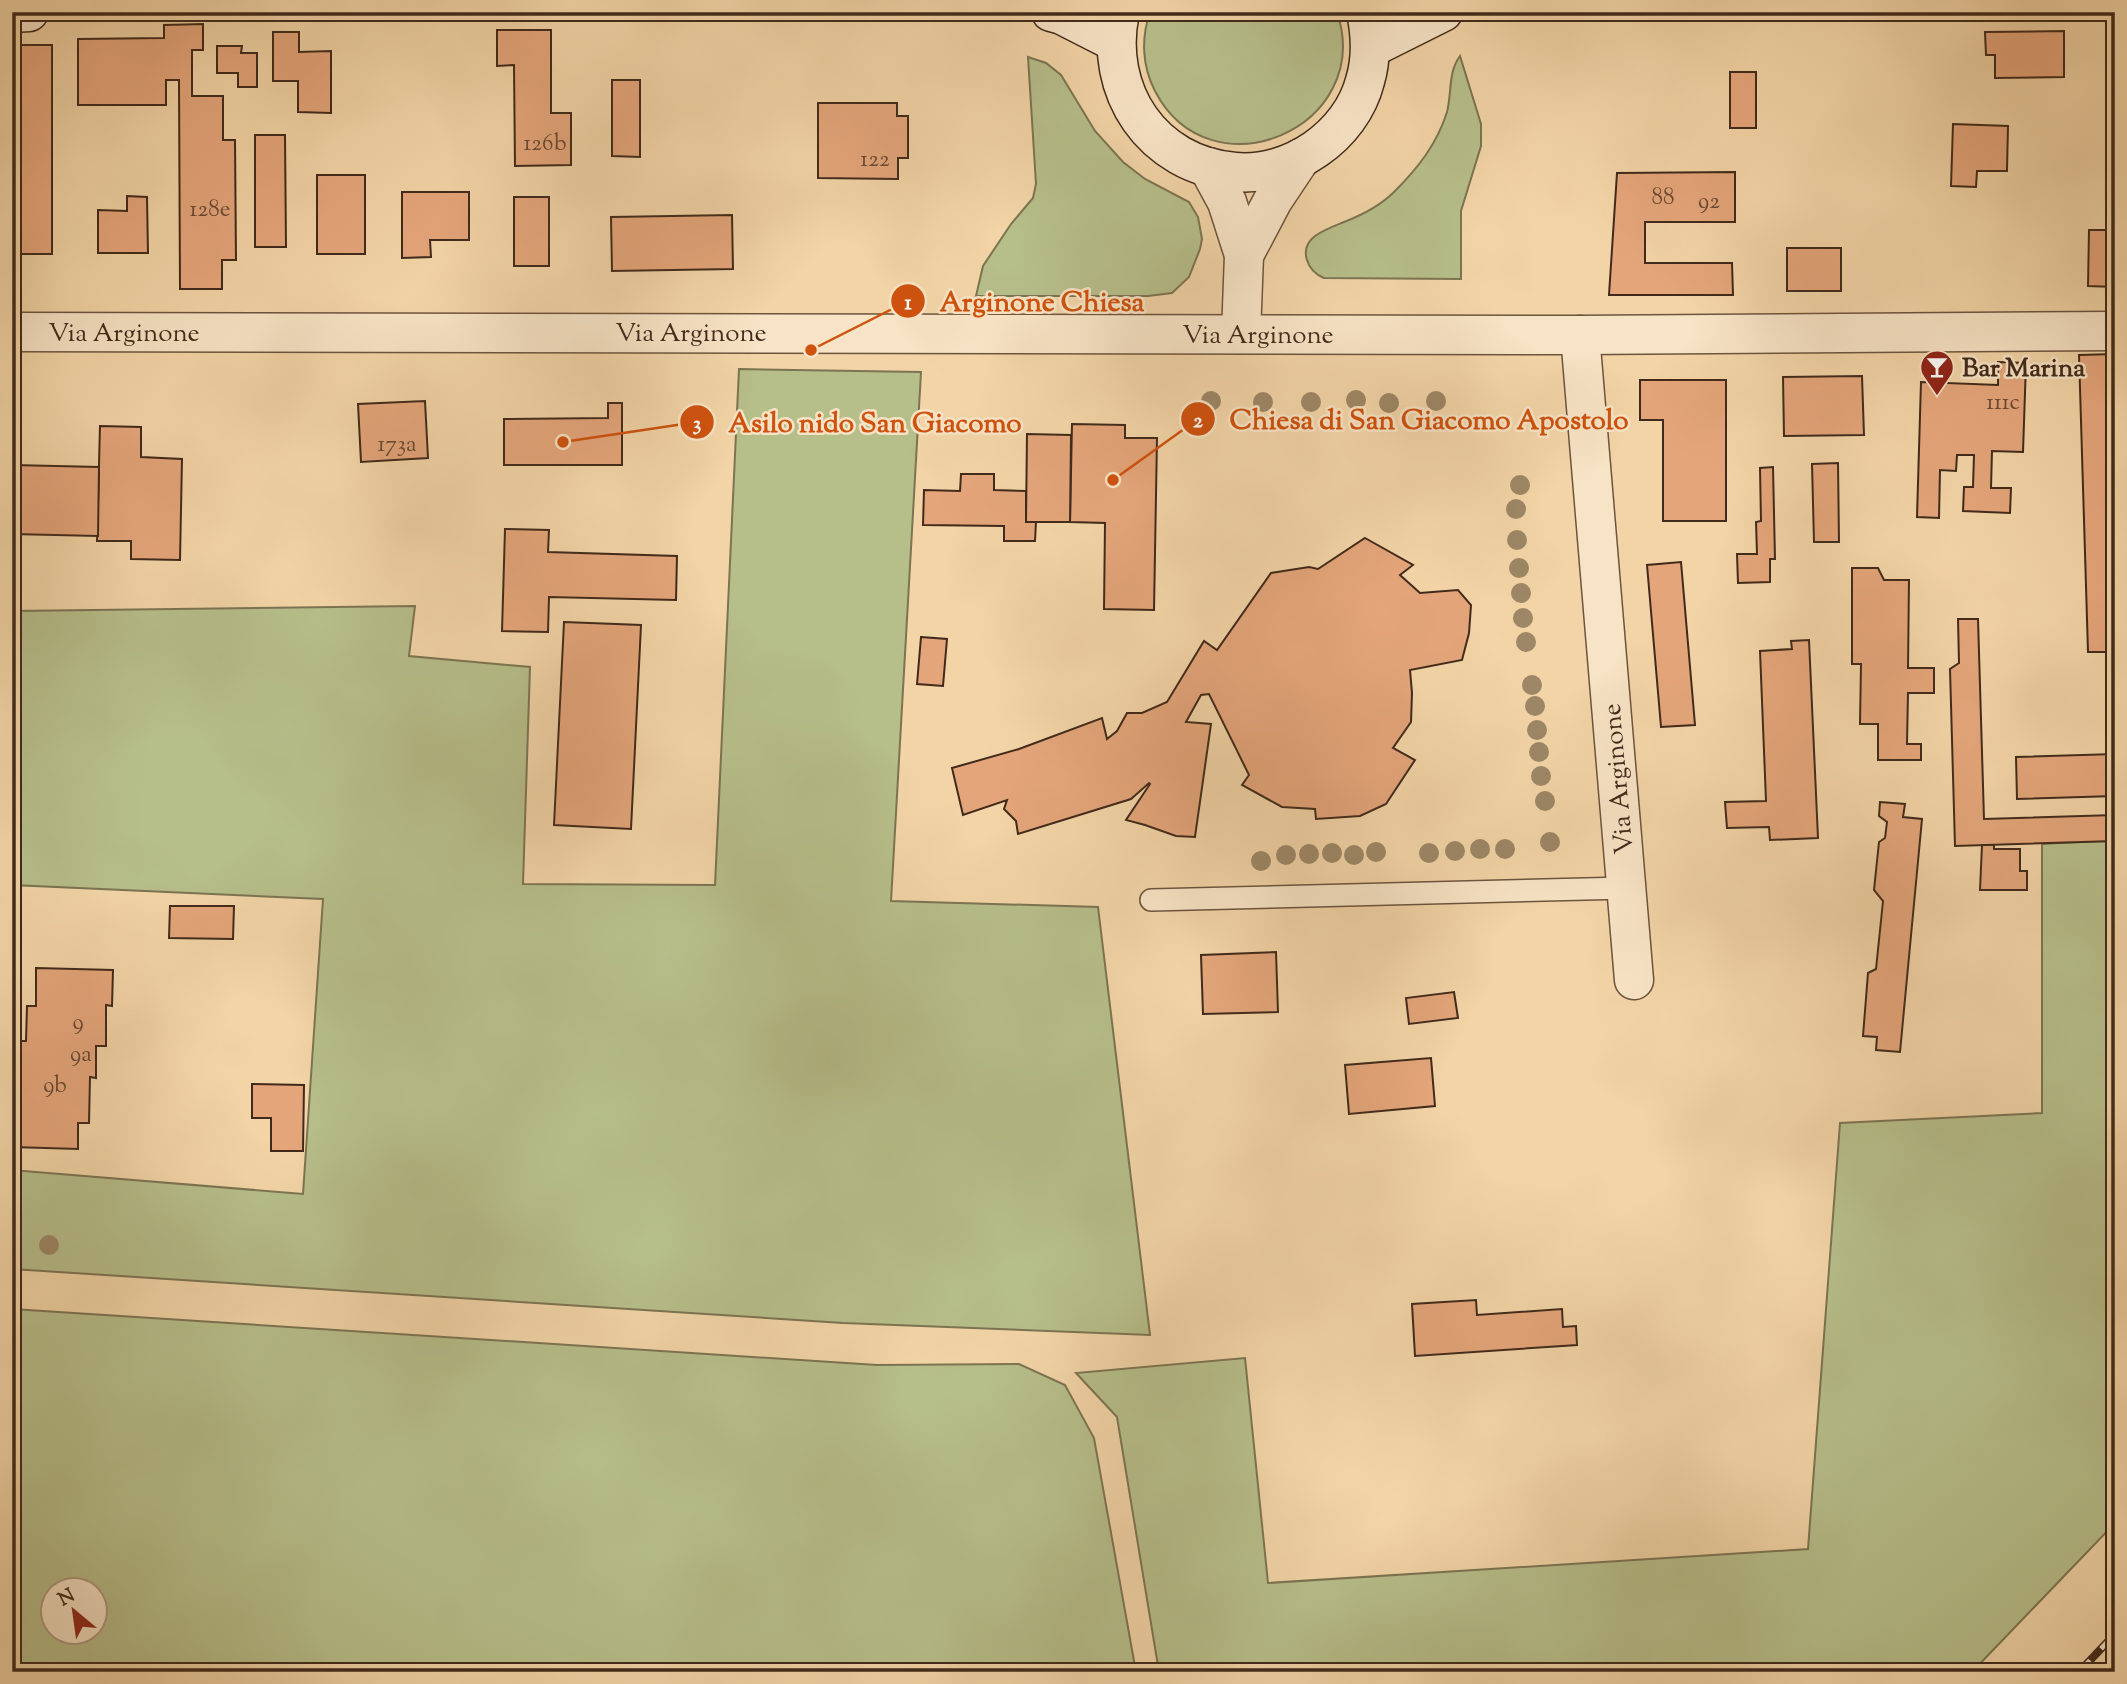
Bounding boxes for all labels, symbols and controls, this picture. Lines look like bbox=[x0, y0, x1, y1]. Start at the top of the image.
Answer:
house number: 126b bbox=[524, 128, 567, 161]
house number: 122 bbox=[860, 144, 890, 177]
house number: 88 bbox=[1652, 182, 1675, 215]
house number: 92 bbox=[1698, 186, 1720, 219]
house number: 128e bbox=[190, 194, 230, 227]
callout: Arginone Chiesa bbox=[891, 277, 1159, 326]
text: Arginone Chiesa bbox=[940, 284, 1145, 324]
text: 1 bbox=[904, 289, 912, 319]
street label: Via Arginone bbox=[48, 316, 200, 353]
street label: Via Arginone bbox=[615, 316, 767, 353]
street label: Via Arginone bbox=[1182, 318, 1334, 355]
bar icon: Bar Marina bbox=[1918, 348, 1956, 397]
place label: Bar Marina bbox=[1962, 351, 2085, 388]
house number: 111c bbox=[1986, 387, 2020, 420]
callout: Chiesa di San Giacomo Apostolo bbox=[1180, 395, 1642, 444]
callout: Asilo nido San Giacomo bbox=[679, 398, 1036, 447]
text: Chiesa di San Giacomo Apostolo bbox=[1229, 402, 1629, 442]
text: Asilo nido San Giacomo bbox=[728, 405, 1022, 445]
text: 2 bbox=[1193, 407, 1203, 437]
text: 3 bbox=[693, 410, 701, 440]
house number: 173a bbox=[377, 429, 417, 462]
street label: Via Arginone bbox=[1594, 702, 1645, 856]
house number: 9 bbox=[72, 1007, 84, 1040]
house number: 9a bbox=[70, 1039, 92, 1072]
house number: 9b bbox=[43, 1070, 67, 1103]
north arrow bbox=[38, 1576, 108, 1646]
text: N bbox=[54, 1583, 80, 1614]

